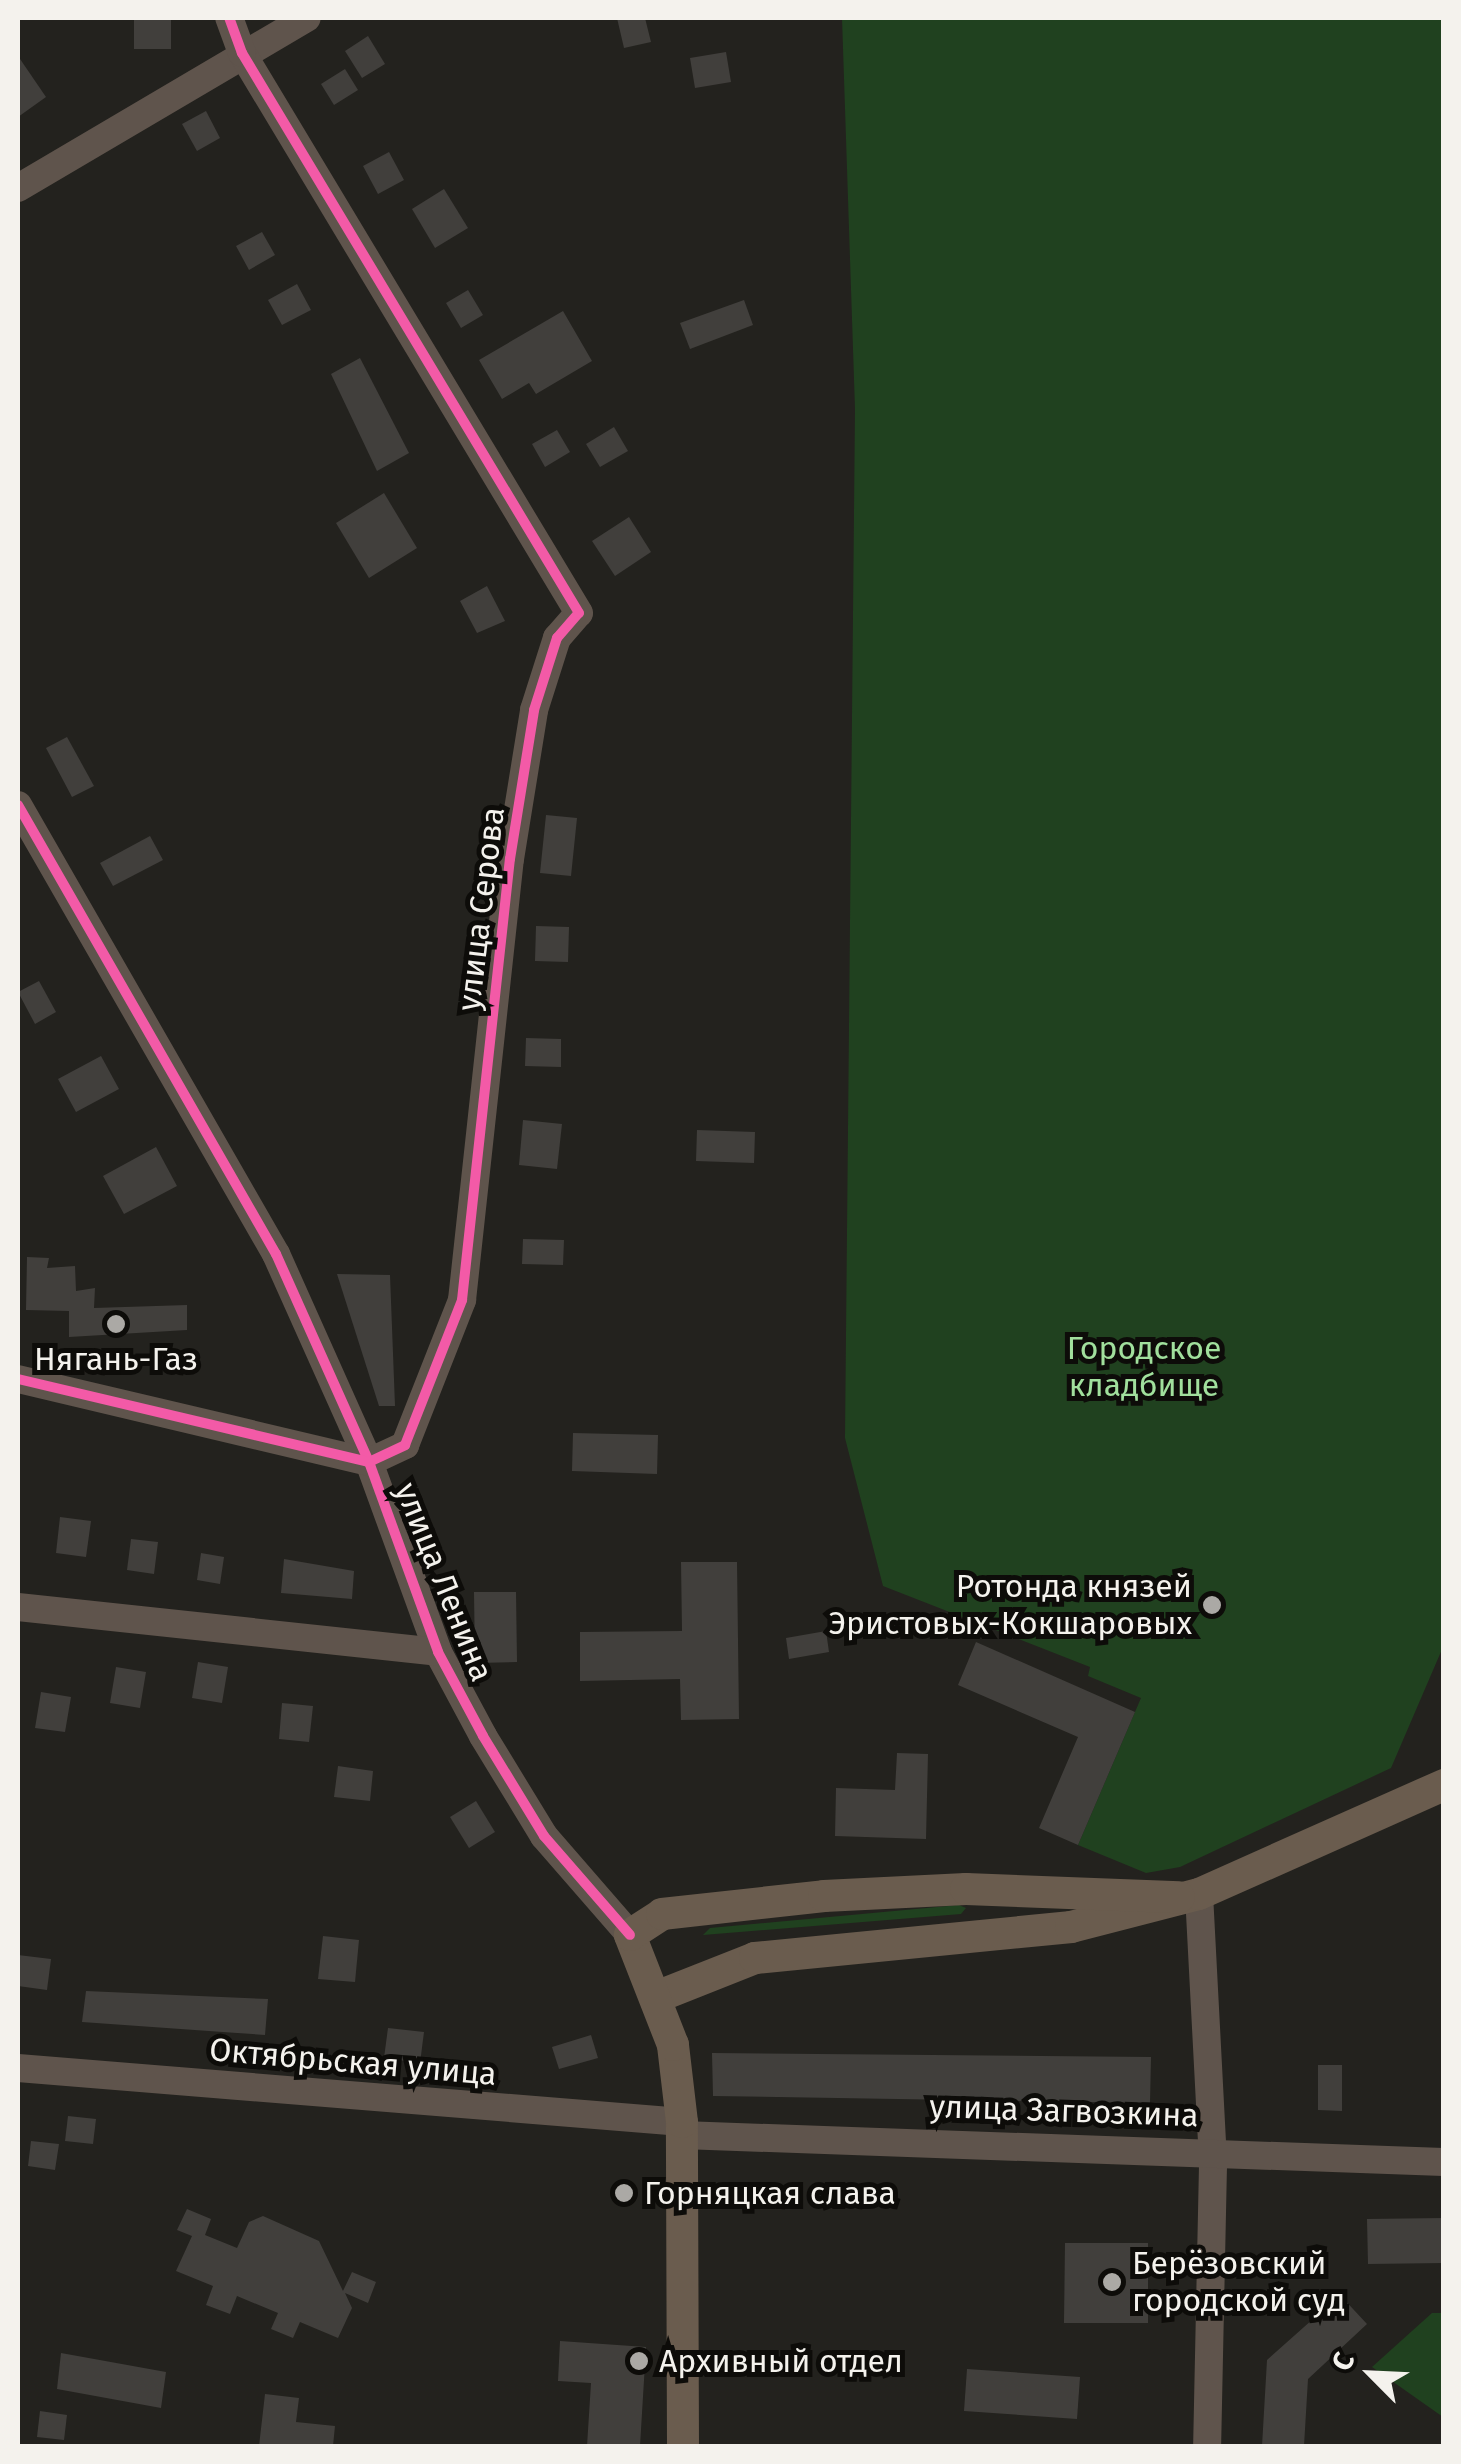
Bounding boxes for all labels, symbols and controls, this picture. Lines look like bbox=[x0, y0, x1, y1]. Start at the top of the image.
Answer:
street label: улица Серова bbox=[449, 805, 513, 1013]
marker: Нягань-Газ bbox=[105, 1313, 127, 1335]
park label: Городское кладбище bbox=[1067, 1330, 1221, 1405]
place label: Нягань-Газ bbox=[34, 1340, 198, 1378]
street label: улица Ленина bbox=[387, 1477, 501, 1687]
place label: Ротонда князей Эристовых-Кокшаровых bbox=[829, 1568, 1192, 1643]
marker: Ротонда князей Эристовых-Кокшаровых bbox=[1201, 1594, 1223, 1616]
street label: Октябрьская улица bbox=[208, 2030, 498, 2094]
street label: улица Загвозкина bbox=[929, 2087, 1199, 2135]
place label: Горняцкая слава bbox=[644, 2174, 896, 2212]
marker: Горняцкая слава bbox=[613, 2182, 635, 2204]
place label: Берёзовский городской суд bbox=[1132, 2245, 1345, 2320]
marker: Берёзовский городской суд bbox=[1101, 2271, 1123, 2293]
north arrow bbox=[1321, 2324, 1421, 2424]
place label: Архивный отдел bbox=[659, 2342, 903, 2380]
text: С bbox=[1325, 2348, 1361, 2376]
marker: Архивный отдел bbox=[628, 2350, 650, 2372]

